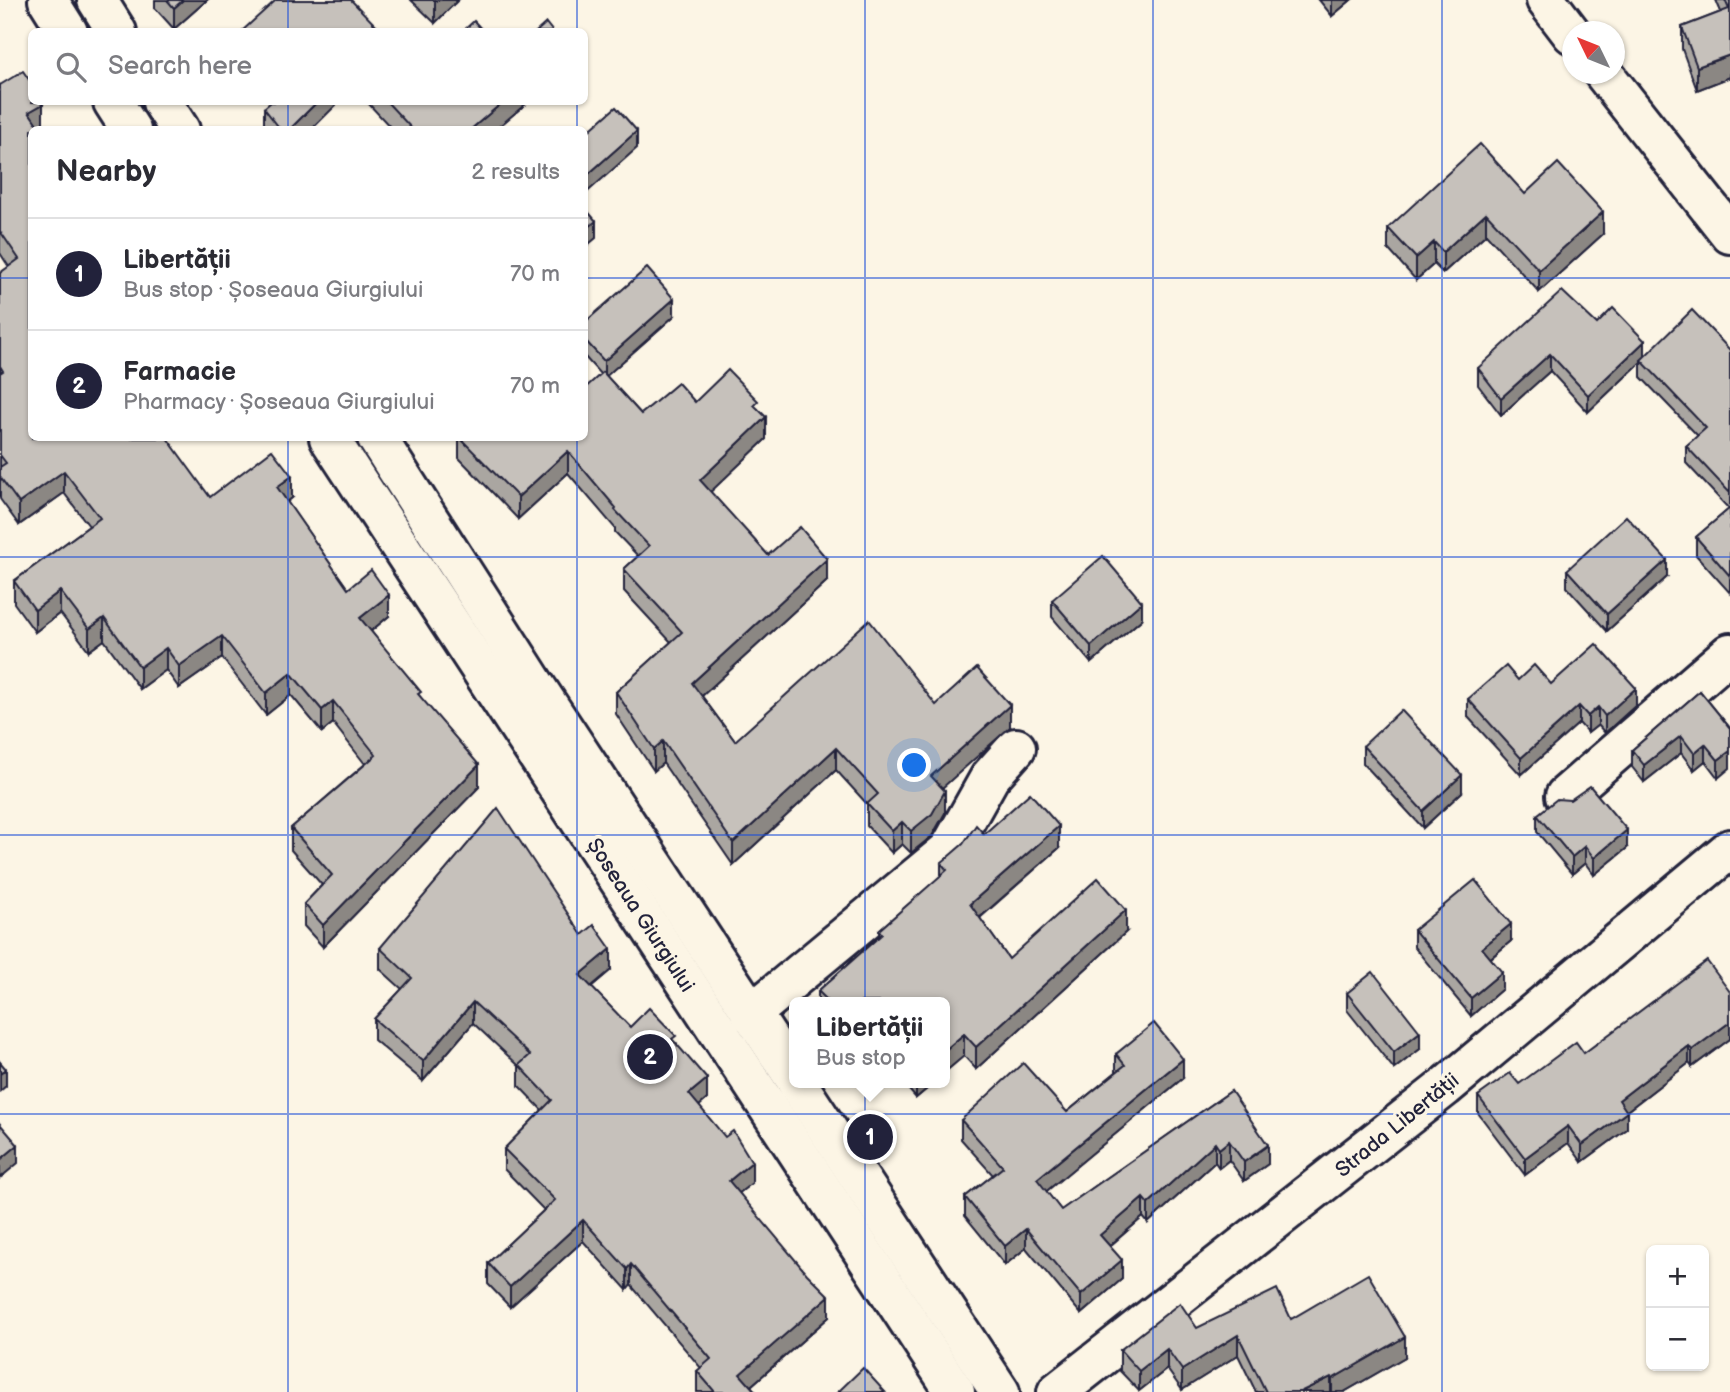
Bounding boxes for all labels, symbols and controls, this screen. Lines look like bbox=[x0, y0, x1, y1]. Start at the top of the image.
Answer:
north arrow bbox=[1562, 21, 1625, 84]
search box bbox=[28, 28, 588, 105]
icon: search bbox=[52, 48, 90, 86]
text: Search here bbox=[108, 51, 252, 82]
text: Nearby bbox=[56, 154, 156, 190]
text: 2 results bbox=[471, 158, 560, 186]
text: Libertății bbox=[123, 245, 231, 276]
text: 1 bbox=[74, 260, 84, 288]
text: 70 m bbox=[510, 260, 560, 288]
text: Bus stop · Șoseaua Giurgiului bbox=[123, 276, 423, 304]
text: Farmacie bbox=[123, 357, 236, 388]
text: 2 bbox=[72, 372, 86, 400]
text: 70 m bbox=[510, 372, 560, 400]
text: Pharmacy · Șoseaua Giurgiului bbox=[123, 388, 435, 416]
your location bbox=[897, 748, 931, 782]
street label: Șoseaua Giurgiului bbox=[582, 834, 700, 997]
popup bbox=[789, 997, 950, 1088]
text: Libertății bbox=[816, 1013, 923, 1044]
pin: 2 bbox=[627, 1031, 673, 1083]
text: Bus stop bbox=[816, 1044, 906, 1072]
street label: Strada Libertății bbox=[1331, 1068, 1464, 1183]
pin: 1 bbox=[847, 1111, 893, 1163]
map controls bbox=[1646, 1245, 1709, 1371]
button: + bbox=[1646, 1245, 1709, 1308]
button: − bbox=[1646, 1308, 1709, 1371]

